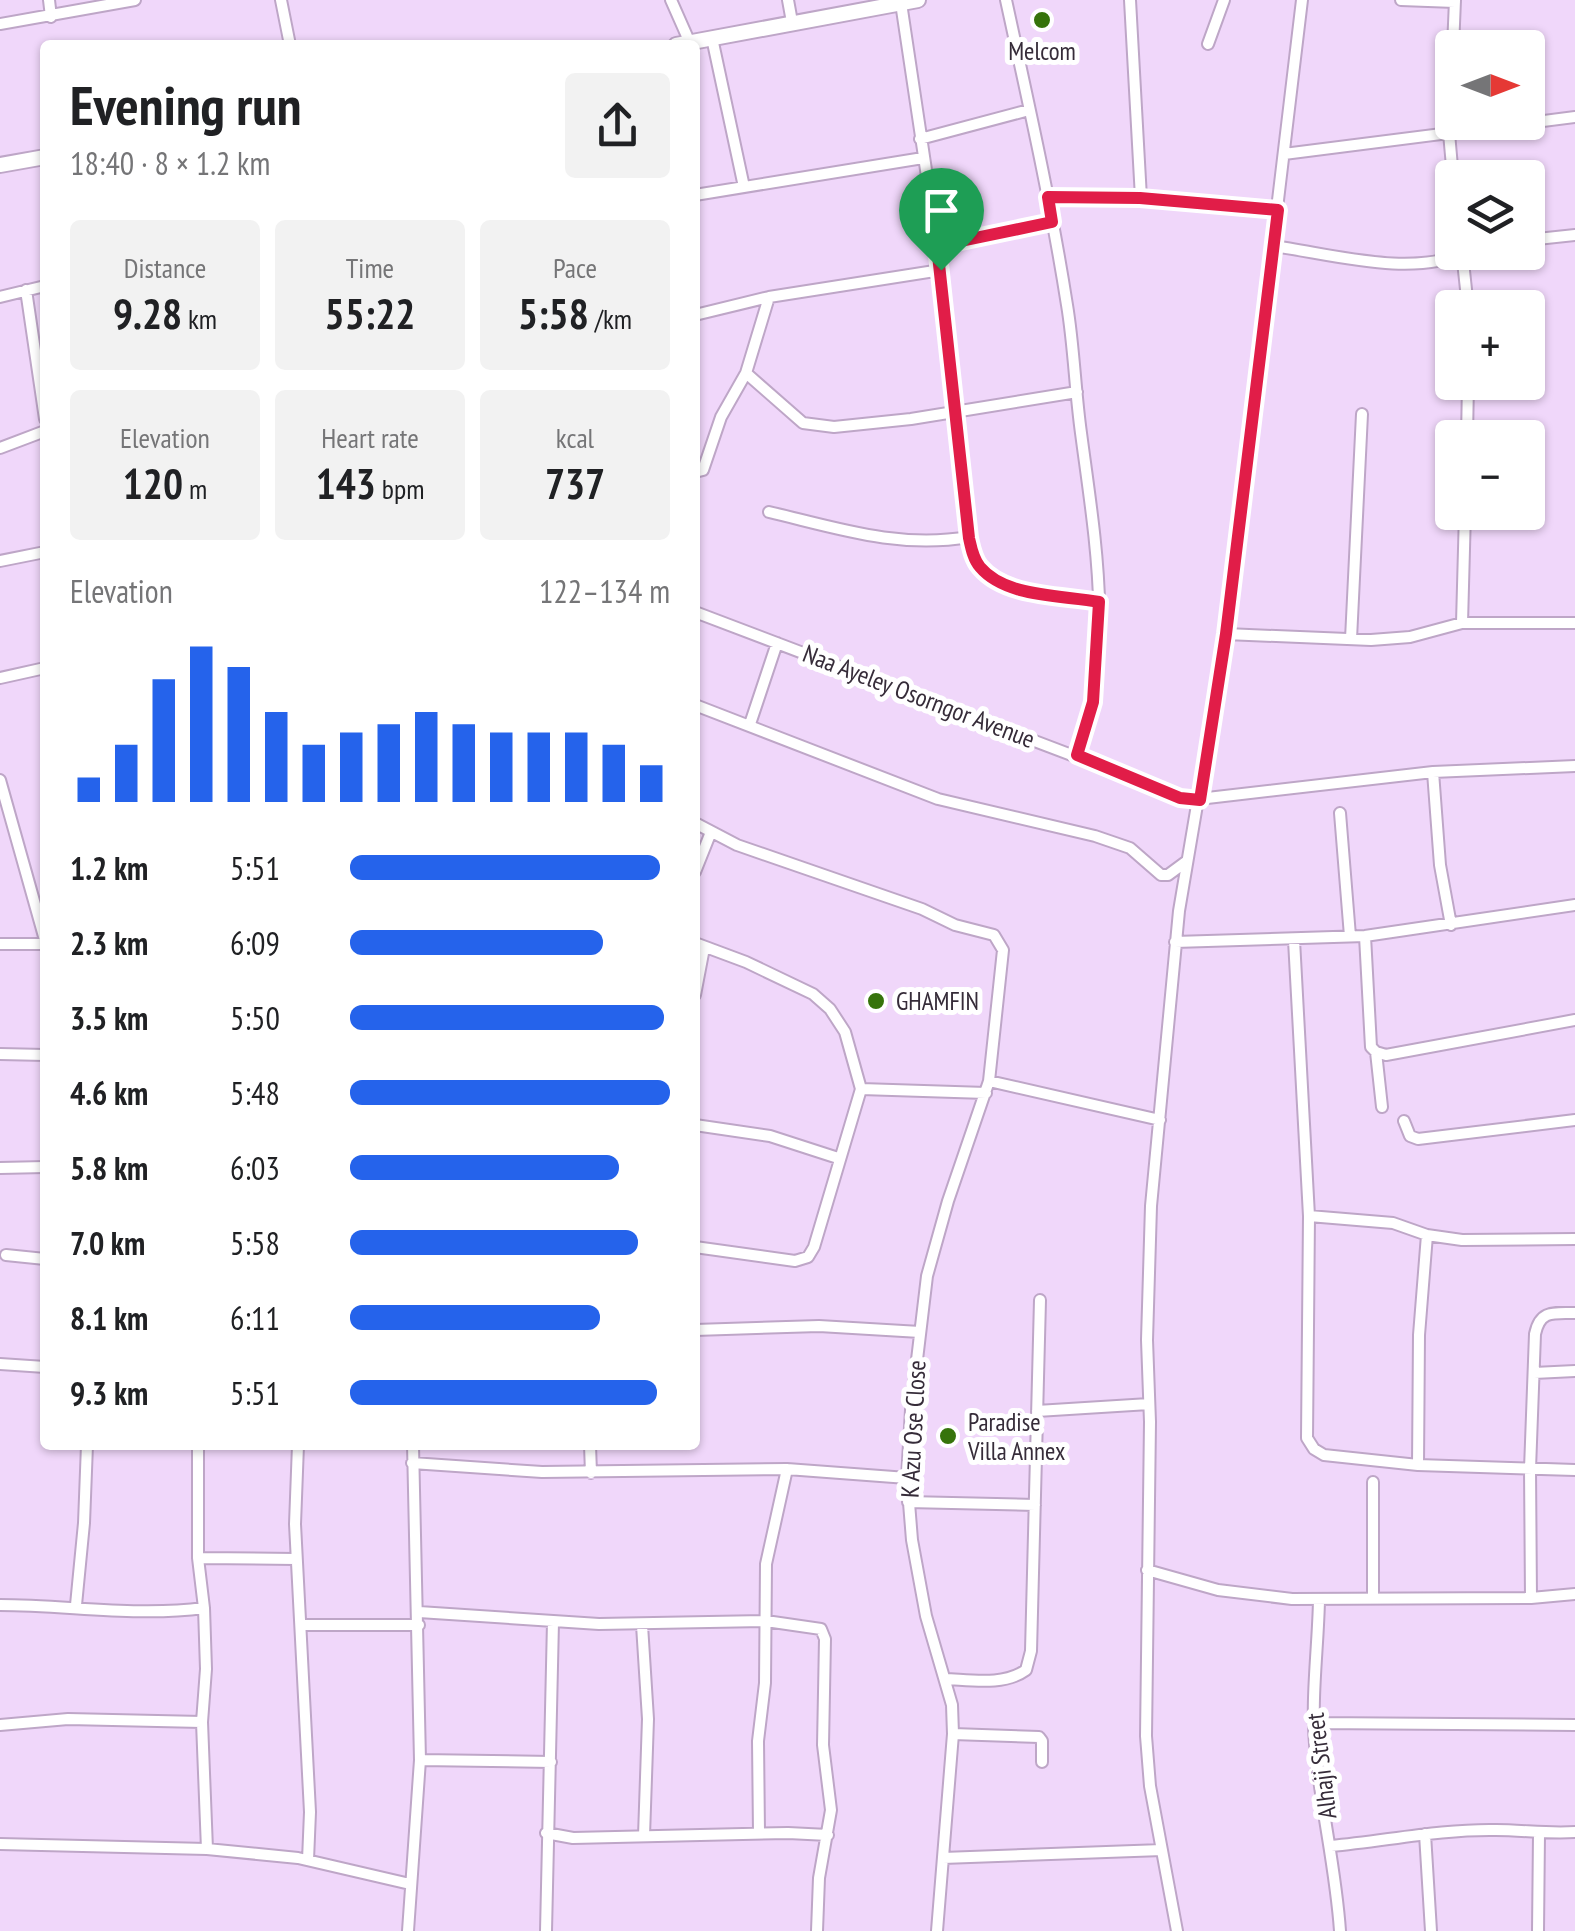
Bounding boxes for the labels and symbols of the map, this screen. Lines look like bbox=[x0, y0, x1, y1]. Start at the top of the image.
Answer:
marker: Melcom bbox=[1031, 9, 1053, 31]
north arrow bbox=[1435, 30, 1545, 140]
place label: Melcom bbox=[1008, 35, 1076, 67]
pin bbox=[899, 168, 984, 271]
street label: Naa Ayeley Osorngor Avenue bbox=[799, 637, 1039, 755]
place label: GHAMFIN bbox=[896, 985, 979, 1017]
marker: GHAMFIN bbox=[865, 990, 887, 1012]
street label: K Azu Ose Close bbox=[893, 1359, 933, 1499]
place label: Paradise Villa Annex bbox=[967, 1406, 1065, 1467]
marker: Paradise Villa Annex bbox=[937, 1425, 959, 1447]
street label: Alhaji Street bbox=[1299, 1711, 1343, 1821]

